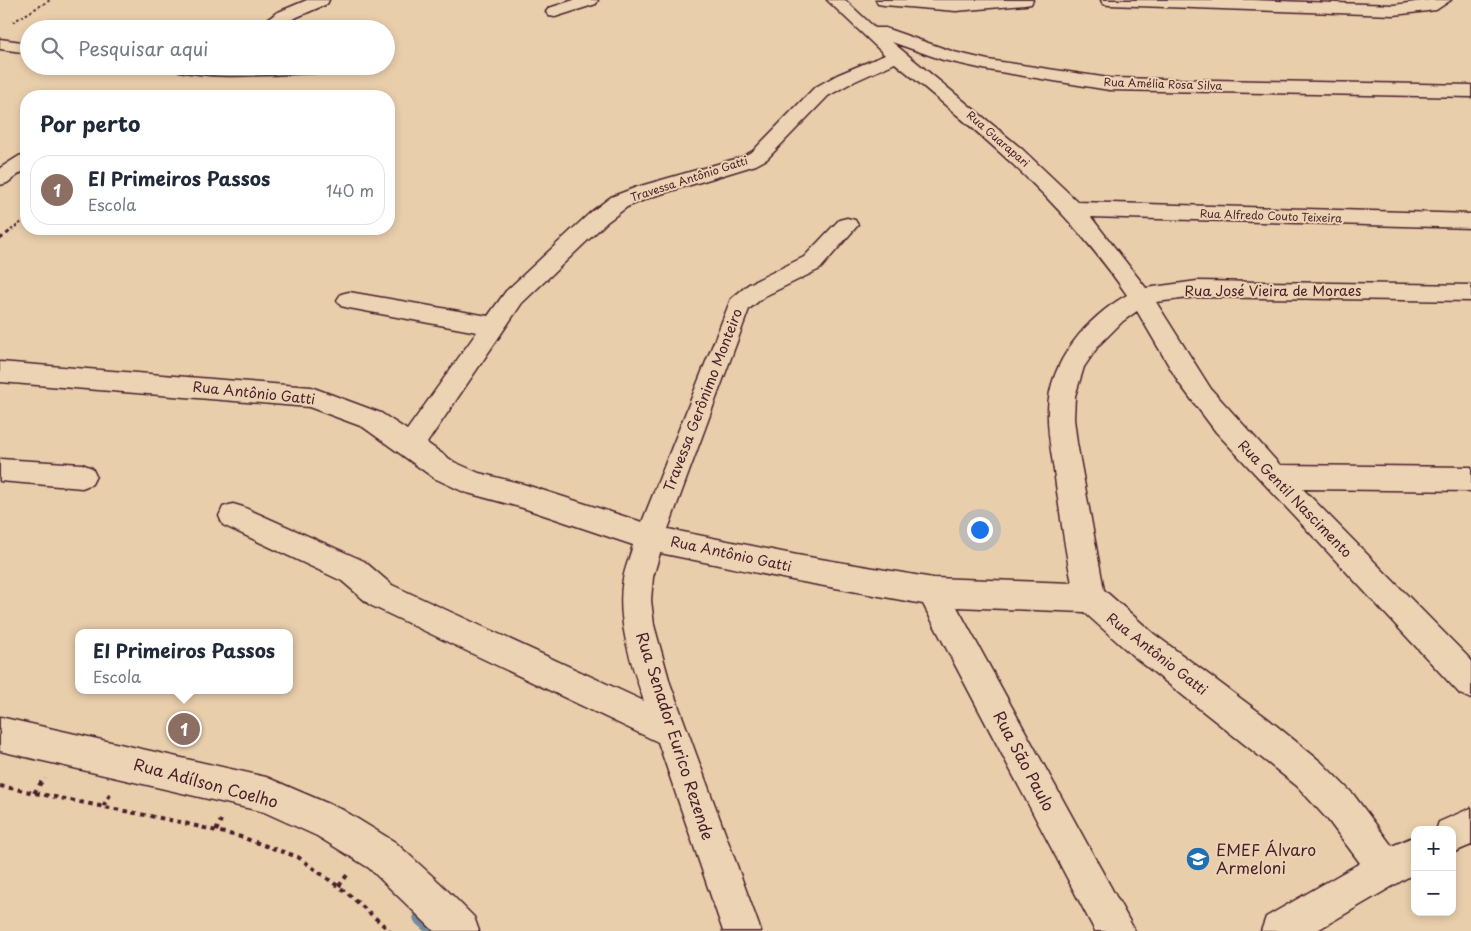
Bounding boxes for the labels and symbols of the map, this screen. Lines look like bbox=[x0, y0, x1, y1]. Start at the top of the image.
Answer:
street label: Rua Amélia Rosa Silva bbox=[1103, 73, 1223, 94]
street label: Rua Guarapari bbox=[963, 107, 1033, 171]
street label: Travessa Antônio Gatti bbox=[628, 152, 750, 206]
street label: Rua Alfredo Couto Teixeira bbox=[1200, 205, 1343, 226]
street label: Rua José Vieira de Moraes bbox=[1185, 280, 1361, 301]
street label: Travessa Gerônimo Monteiro bbox=[658, 305, 747, 494]
street label: Rua Antônio Gatti bbox=[192, 376, 316, 409]
street label: Rua Gentil Nascimento bbox=[1234, 435, 1357, 562]
your location bbox=[967, 517, 993, 543]
street label: Rua Antônio Gatti bbox=[669, 530, 794, 577]
street label: Rua Antônio Gatti bbox=[1102, 607, 1212, 700]
street label: Rua Senador Eurico Rezende bbox=[631, 629, 721, 843]
street label: Rua São Paulo bbox=[988, 706, 1061, 815]
pin: 1 bbox=[168, 710, 200, 748]
street label: Rua Adílson Coelho bbox=[131, 751, 281, 813]
place label: EMEF Álvaro Armeloni bbox=[1216, 837, 1316, 879]
school or university icon: EMEF Álvaro Armeloni bbox=[1185, 846, 1211, 872]

